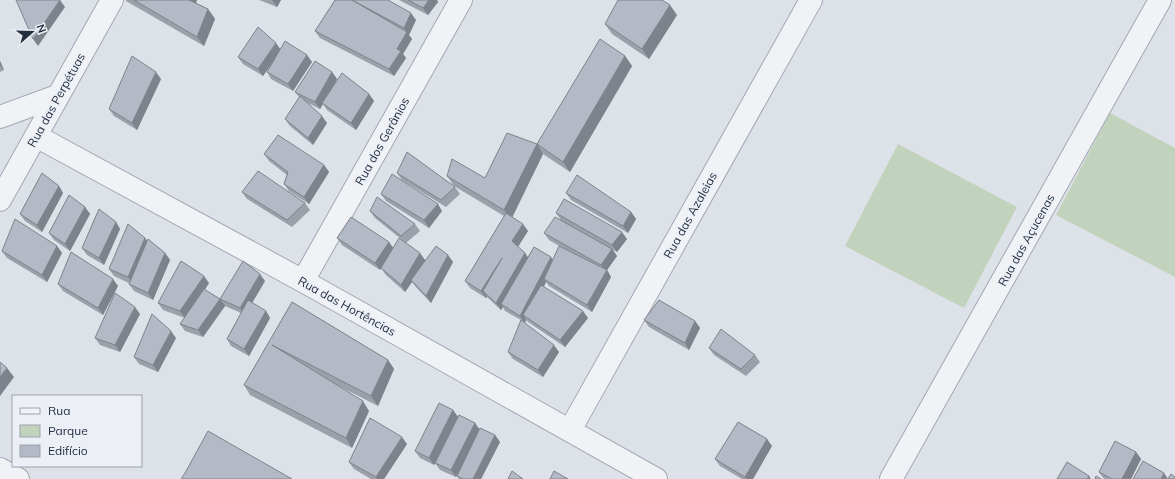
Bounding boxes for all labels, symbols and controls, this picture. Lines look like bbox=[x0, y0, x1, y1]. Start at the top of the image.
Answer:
north arrow bbox=[12, 12, 52, 52]
text: N bbox=[33, 22, 49, 35]
street label: Rua das Perpétuas bbox=[24, 50, 88, 150]
street label: Rua dos Gerânios bbox=[352, 94, 412, 188]
street label: Rua das Azaleias bbox=[660, 169, 720, 261]
street label: Rua das Açucenas bbox=[994, 191, 1058, 289]
street label: Rua das Hortências bbox=[296, 273, 399, 339]
legend bbox=[12, 395, 142, 467]
text: Rua bbox=[48, 403, 70, 418]
text: Parque bbox=[48, 423, 88, 438]
text: Edifício bbox=[48, 443, 88, 458]

